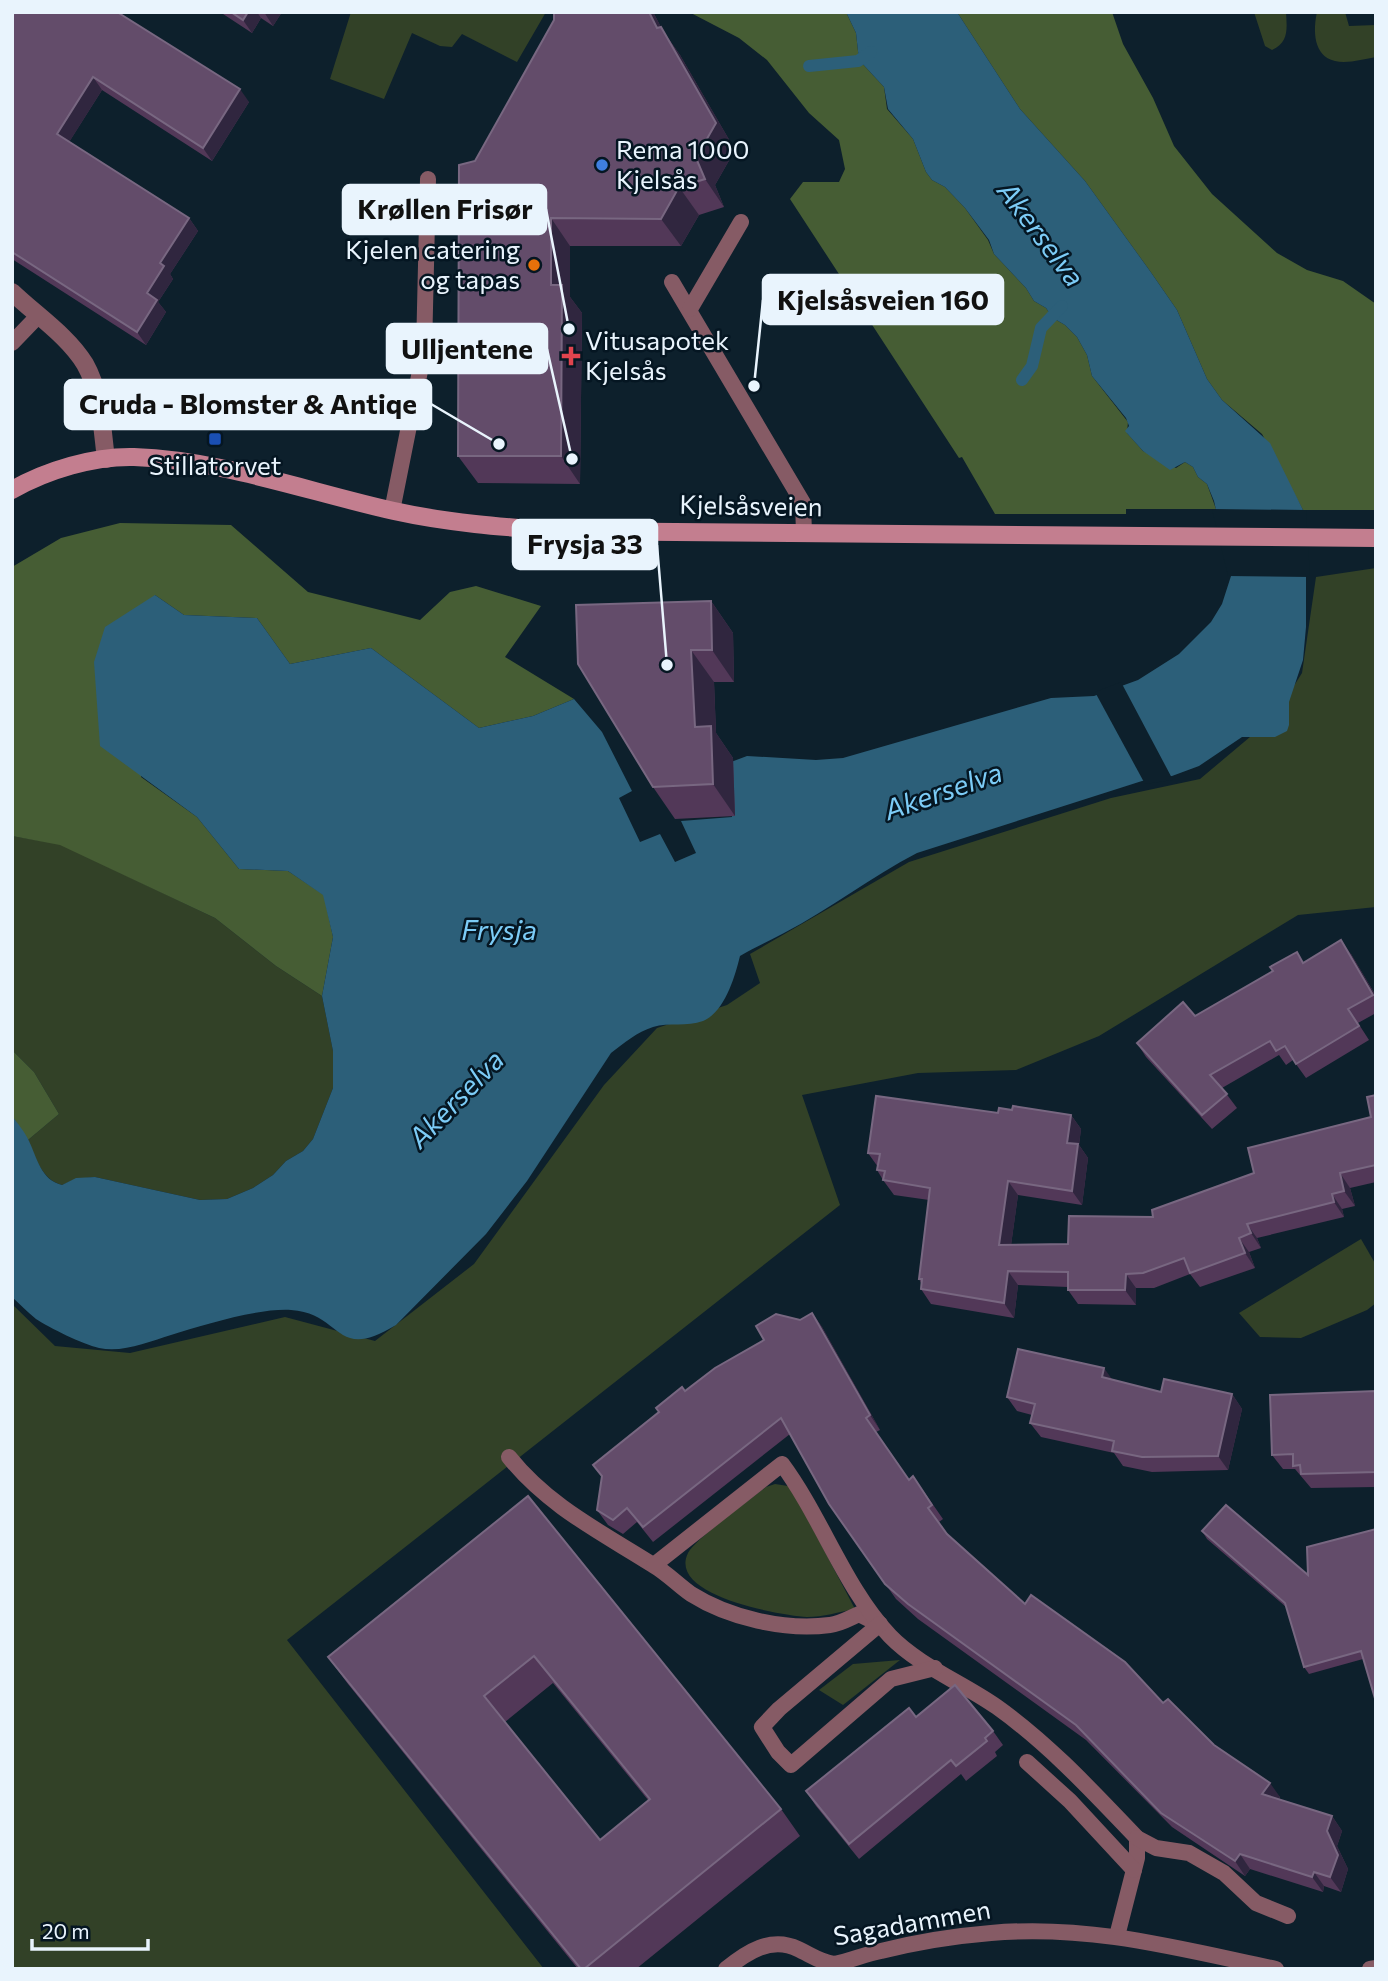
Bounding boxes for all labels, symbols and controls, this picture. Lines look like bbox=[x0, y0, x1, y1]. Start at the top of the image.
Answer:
place label: Rema 1000 Kjelsås bbox=[616, 133, 750, 194]
marker: Rema 1000 Kjelsås bbox=[594, 157, 610, 173]
water label: Akerselva bbox=[991, 173, 1092, 293]
callout: Krøllen Frisør bbox=[343, 185, 546, 234]
text: Krøllen Frisør bbox=[357, 191, 533, 225]
place label: Kjelen catering og tapas bbox=[345, 233, 520, 294]
marker: Kjelen catering og tapas bbox=[526, 257, 542, 273]
callout: Kjelsåsveien 160 bbox=[763, 275, 1003, 324]
text: Kjelsåsveien 160 bbox=[777, 282, 989, 316]
callout: Ulljentene bbox=[387, 324, 547, 373]
place label: Vitusapotek Kjelsås bbox=[585, 324, 729, 385]
text: Ulljentene bbox=[401, 331, 533, 365]
marker: Vitusapotek Kjelsås bbox=[563, 348, 579, 364]
callout: Cruda - Blomster & Antiqe bbox=[65, 380, 431, 429]
text: Cruda - Blomster & Antiqe bbox=[79, 386, 417, 420]
marker: Stillatorvet bbox=[207, 431, 223, 447]
place label: Stillatorvet bbox=[149, 449, 281, 480]
street label: Kjelsåsveien bbox=[679, 488, 823, 521]
callout: Frysja 33 bbox=[513, 520, 657, 569]
text: Frysja 33 bbox=[527, 526, 643, 560]
water label: Akerselva bbox=[878, 754, 1006, 826]
water label: Frysja bbox=[461, 912, 537, 946]
water label: Akerselva bbox=[400, 1042, 510, 1155]
street label: Sagadammen bbox=[831, 1892, 993, 1951]
scale bar bbox=[32, 1908, 147, 1952]
text: 20 m bbox=[42, 1918, 90, 1943]

